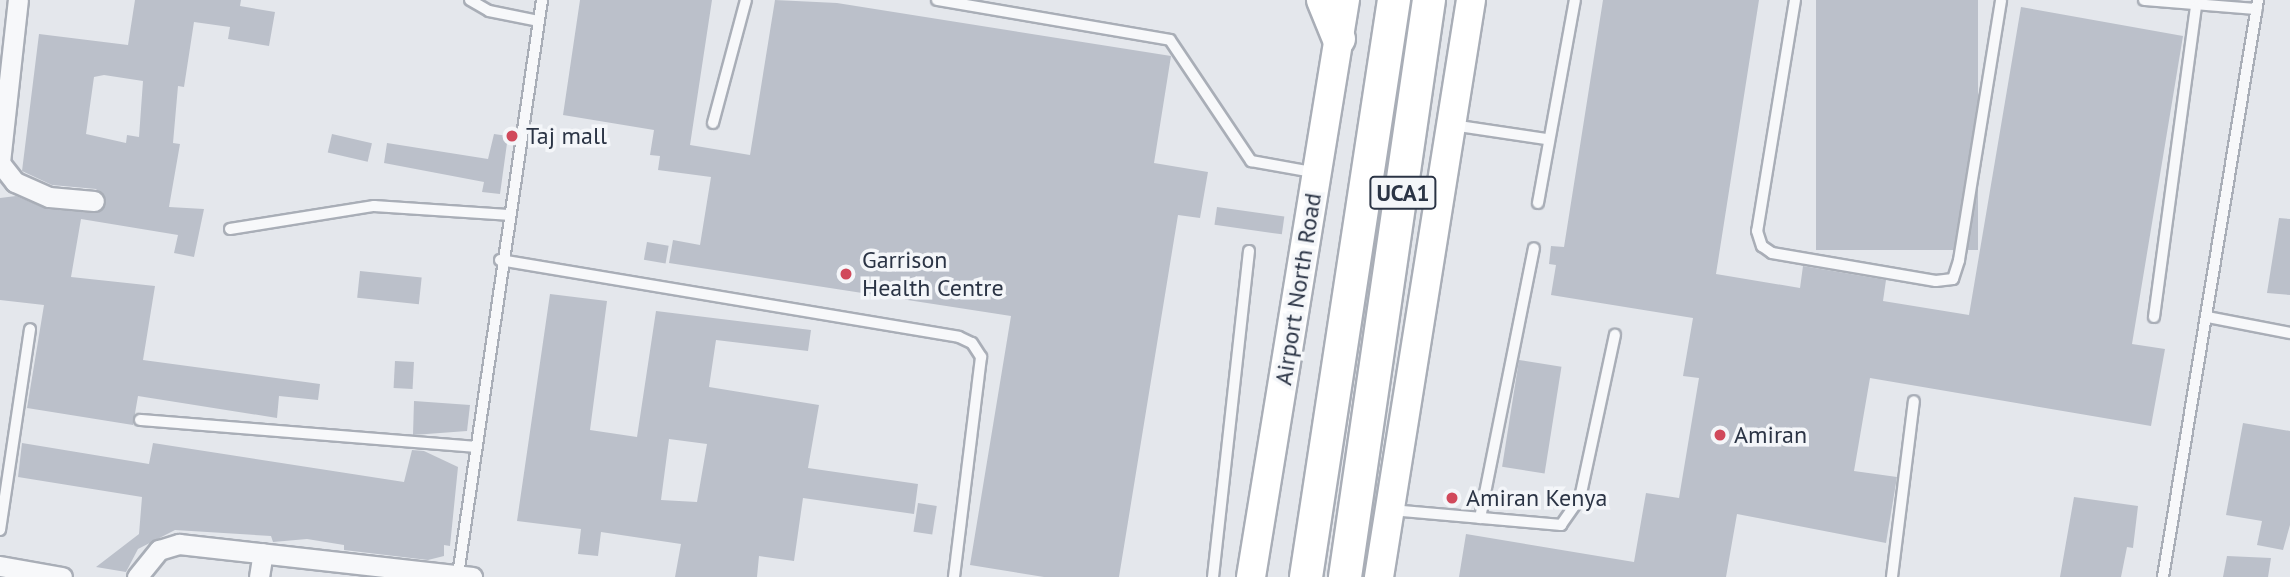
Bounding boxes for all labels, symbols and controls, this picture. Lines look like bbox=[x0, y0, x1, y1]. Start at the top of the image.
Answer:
place label: Taj mall bbox=[526, 122, 607, 150]
marker: Taj mall bbox=[504, 128, 520, 144]
road number: UCA1 bbox=[1368, 174, 1438, 212]
street label: Airport North Road bbox=[1269, 191, 1327, 387]
place label: Garrison Health Centre bbox=[862, 246, 1004, 302]
marker: Garrison Health Centre bbox=[836, 264, 856, 284]
place label: Amiran bbox=[1734, 421, 1807, 449]
marker: Amiran bbox=[1712, 427, 1728, 443]
place label: Amiran Kenya bbox=[1466, 484, 1607, 512]
marker: Amiran Kenya bbox=[1444, 490, 1460, 506]

